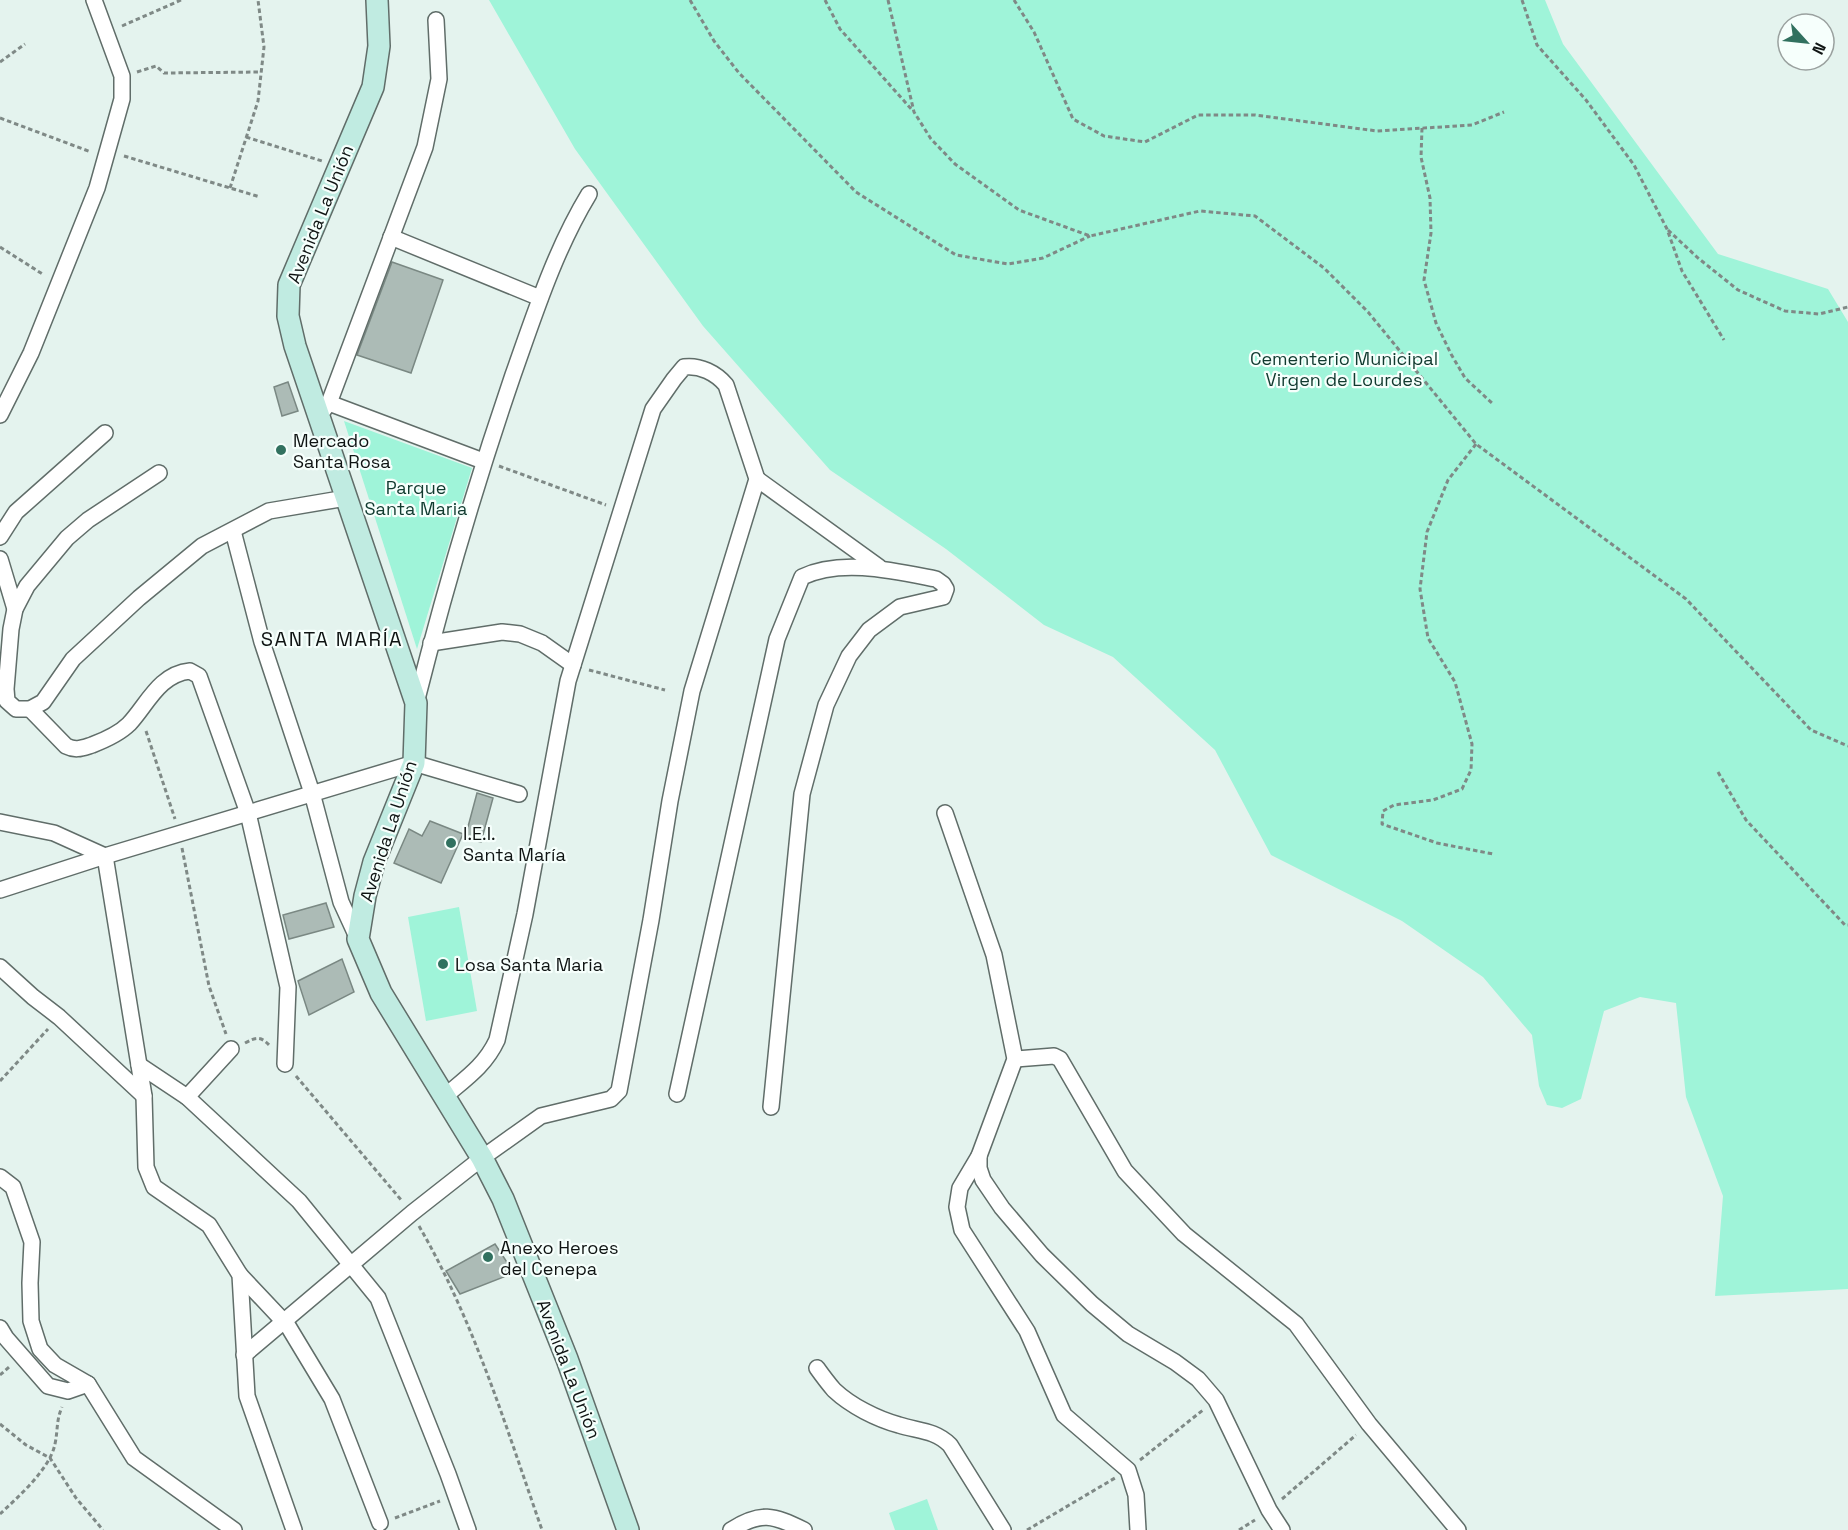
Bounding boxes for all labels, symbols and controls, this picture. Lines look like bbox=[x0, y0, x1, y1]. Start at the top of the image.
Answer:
north arrow bbox=[1776, 12, 1836, 72]
text: N bbox=[1807, 39, 1831, 58]
street label: Avenida La Unión bbox=[282, 141, 358, 287]
park label: Cementerio Municipal Virgen de Lourdes bbox=[1250, 347, 1438, 391]
place label: Mercado Santa Rosa bbox=[293, 429, 391, 473]
marker: Mercado Santa Rosa bbox=[274, 443, 288, 457]
park label: Parque Santa Maria bbox=[365, 476, 467, 520]
district label: SANTA MARÍA bbox=[261, 626, 403, 652]
street label: Avenida La Unión bbox=[354, 757, 422, 905]
place label: I.E.I. Santa María bbox=[463, 822, 566, 866]
marker: I.E.I. Santa María bbox=[444, 836, 458, 850]
place label: Losa Santa Maria bbox=[455, 953, 603, 976]
marker: Losa Santa Maria bbox=[436, 957, 450, 971]
place label: Anexo Heroes del Cenepa bbox=[500, 1236, 618, 1280]
marker: Anexo Heroes del Cenepa bbox=[481, 1250, 495, 1264]
street label: Avenida La Unión bbox=[532, 1296, 606, 1442]

